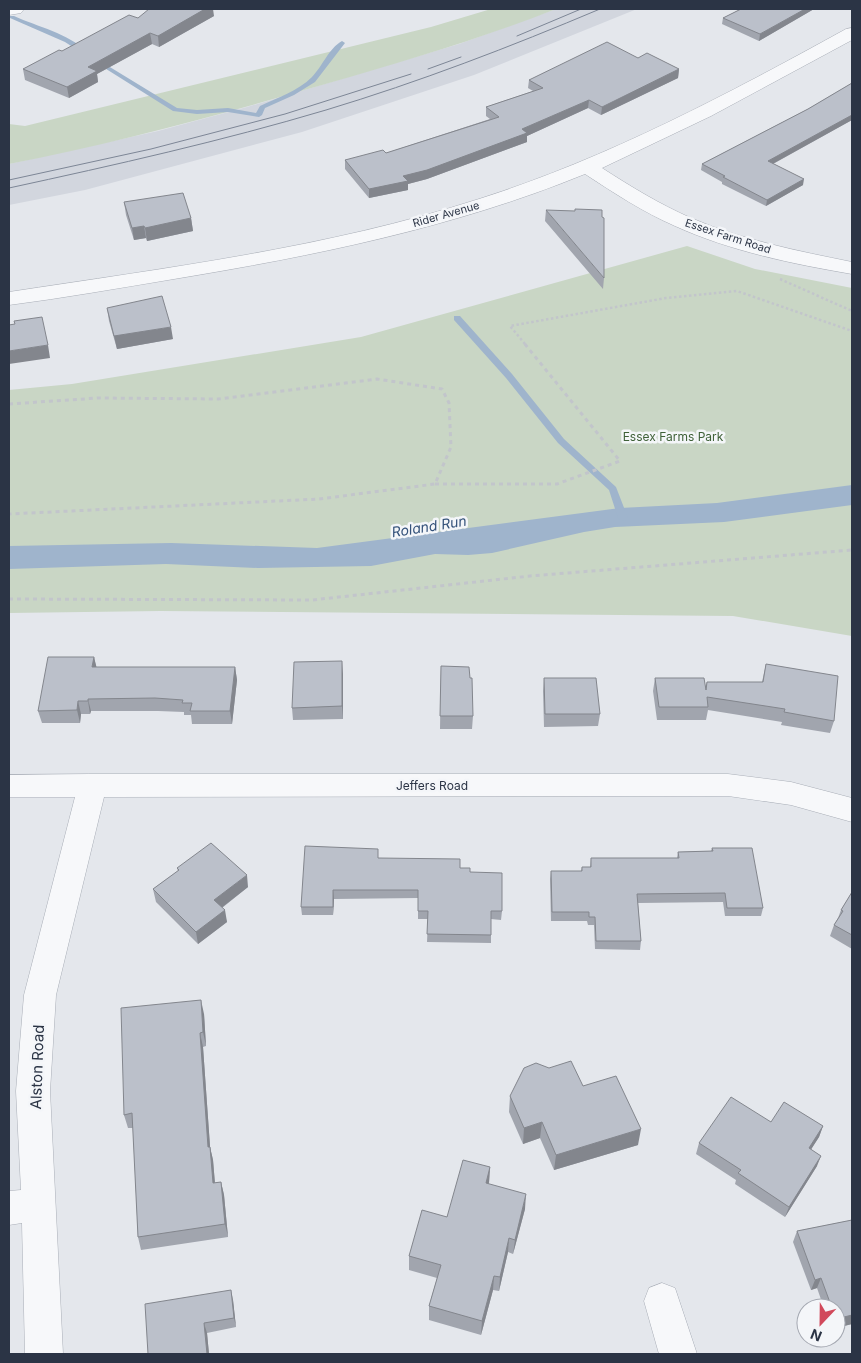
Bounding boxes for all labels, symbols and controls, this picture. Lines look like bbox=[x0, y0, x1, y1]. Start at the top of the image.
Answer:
street label: Rider Avenue bbox=[411, 198, 481, 230]
street label: Essex Farm Road bbox=[683, 216, 773, 256]
park label: Essex Farms Park bbox=[623, 429, 724, 444]
water label: Roland Run bbox=[390, 512, 468, 540]
street label: Jeffers Road bbox=[396, 778, 468, 793]
street label: Alston Road bbox=[26, 1024, 48, 1110]
north arrow bbox=[796, 1298, 846, 1348]
text: N bbox=[808, 1326, 824, 1345]

